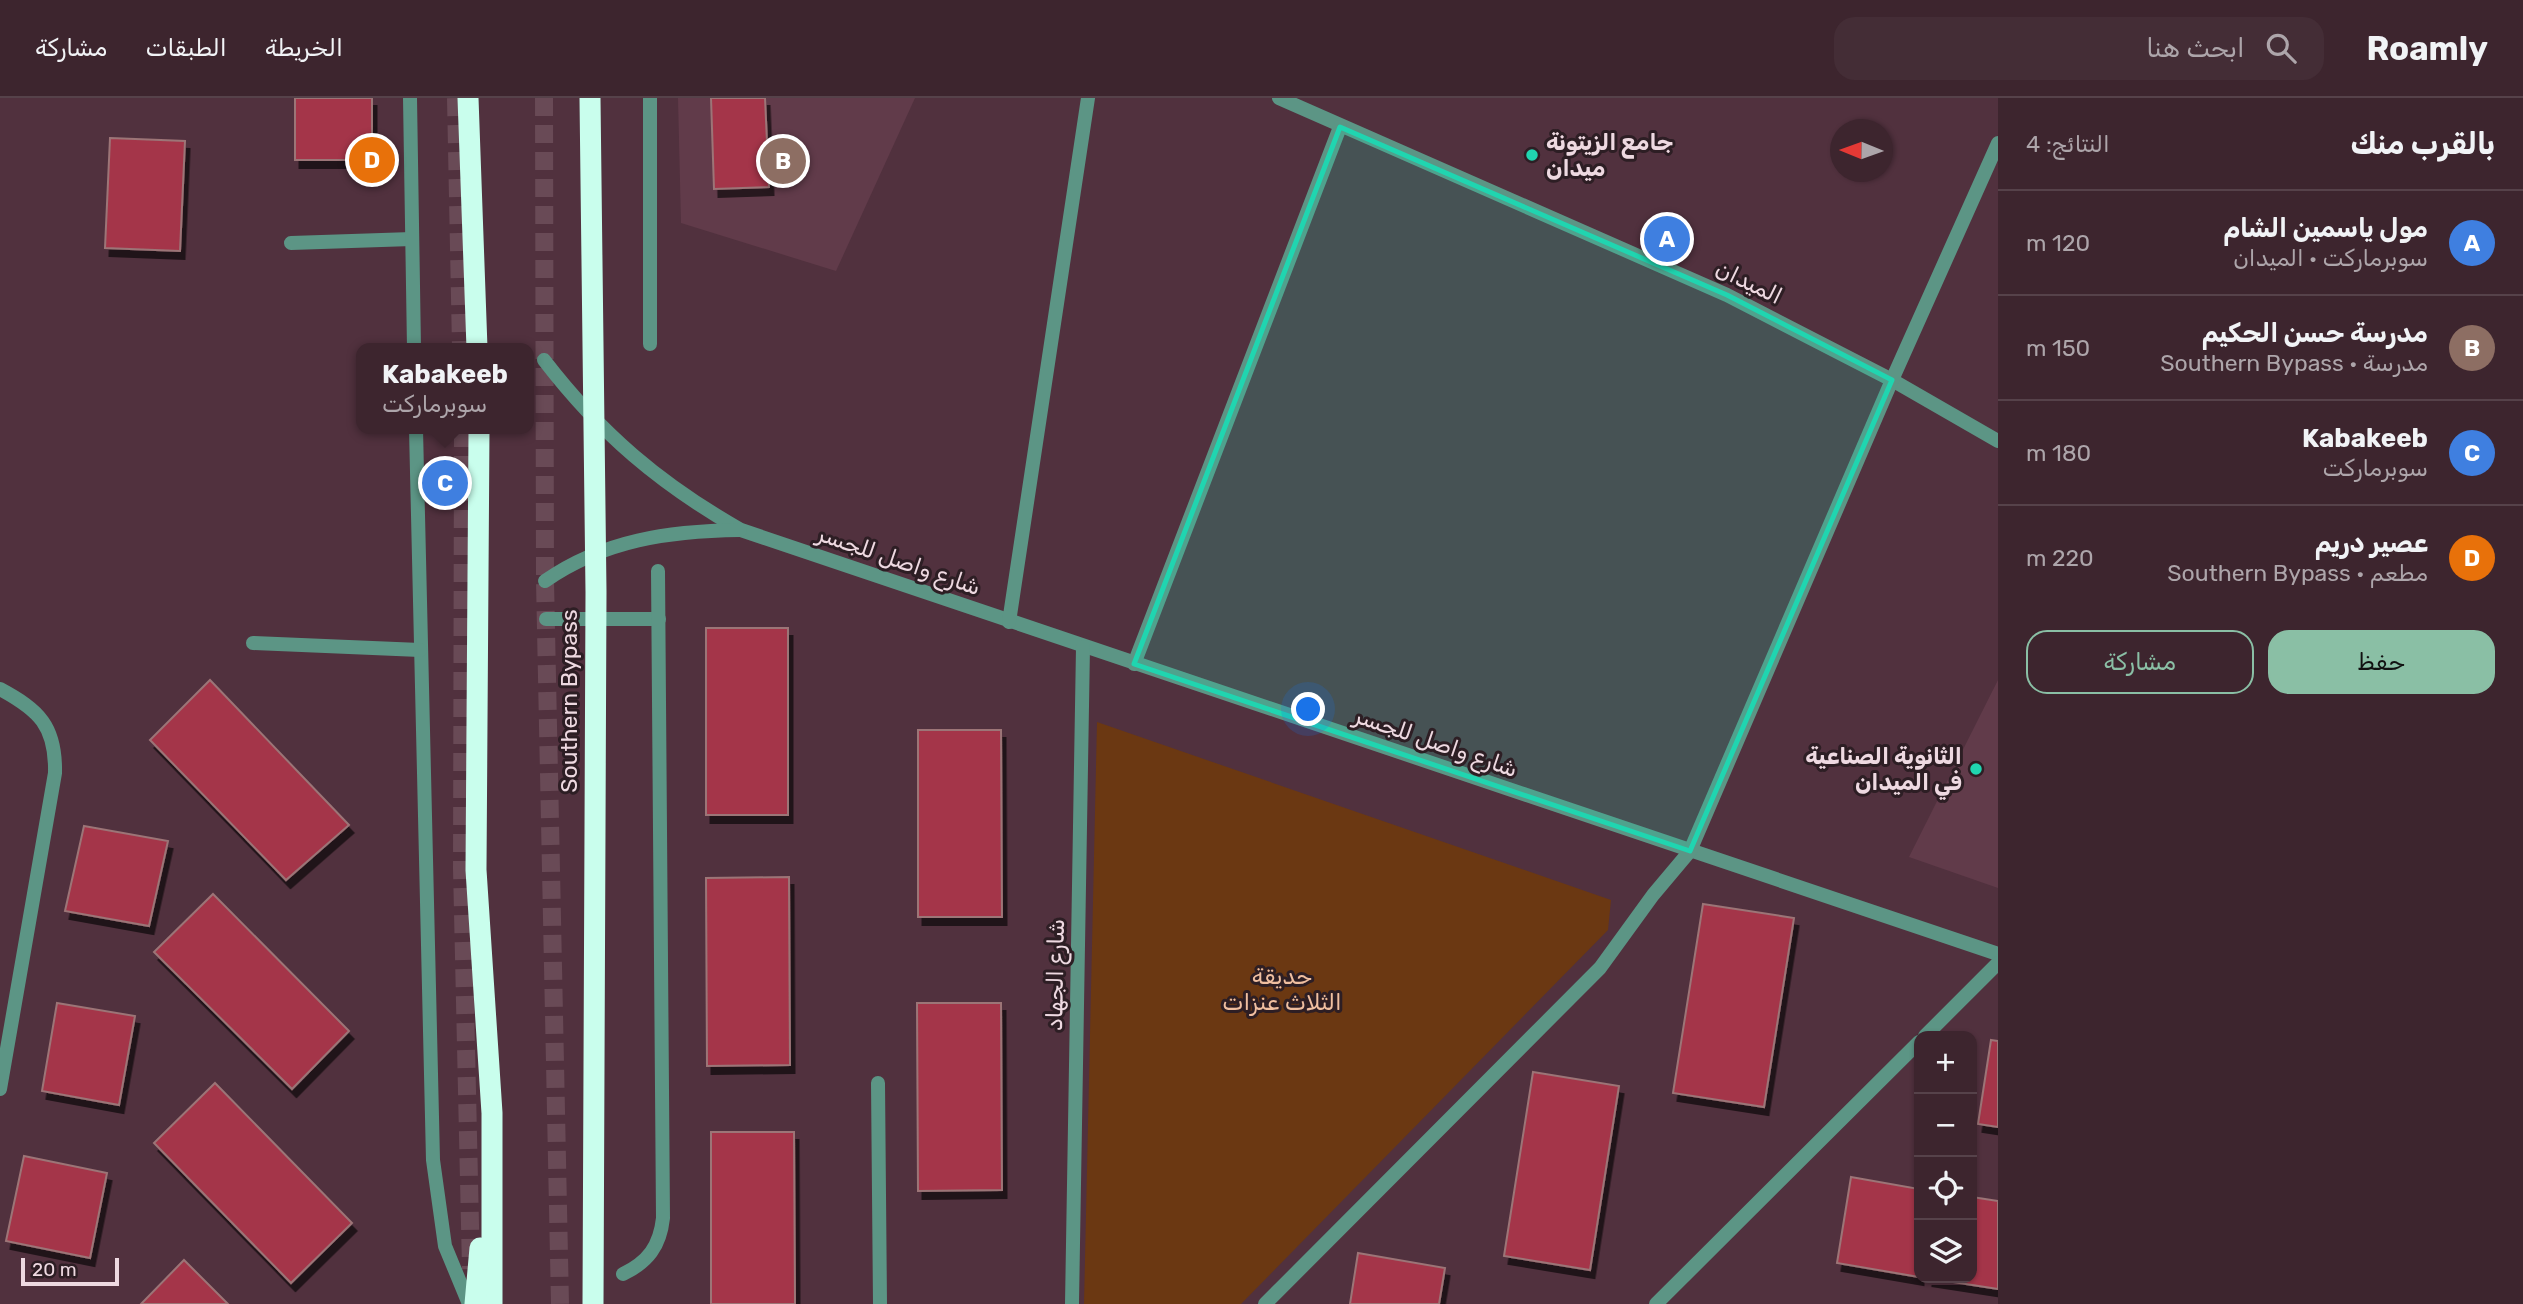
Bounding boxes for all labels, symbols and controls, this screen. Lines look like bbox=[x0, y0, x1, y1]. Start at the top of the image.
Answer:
search box bbox=[1834, 17, 2324, 80]
icon: search bbox=[2262, 29, 2300, 67]
text: Roamly bbox=[2366, 29, 2488, 68]
text: ابحث هنا bbox=[2146, 33, 2244, 64]
text: مشاركة bbox=[35, 34, 107, 62]
text: الطبقات bbox=[145, 34, 227, 62]
text: الخريطة bbox=[265, 34, 343, 62]
north arrow bbox=[1830, 119, 1893, 182]
text: بالقرب منك bbox=[2350, 126, 2495, 162]
place label: جامع الزيتونة ميدان bbox=[1546, 128, 1673, 182]
text: النتائج: 4 bbox=[2026, 130, 2110, 158]
pin: D bbox=[349, 134, 395, 186]
pin: B bbox=[760, 135, 806, 187]
marker: جامع الزيتونة ميدان bbox=[1524, 147, 1540, 163]
pin: A bbox=[1644, 213, 1690, 265]
text: مول ياسمين الشام bbox=[2223, 213, 2428, 244]
text: 120 m bbox=[2026, 229, 2090, 257]
text: A bbox=[2464, 229, 2480, 257]
text: سوبرماركت · الميدان bbox=[2233, 244, 2428, 272]
street label: الميدان bbox=[1711, 254, 1787, 310]
text: مدرسة حسن الحكيم bbox=[2201, 318, 2428, 349]
text: 150 m bbox=[2026, 334, 2090, 362]
text: B bbox=[2464, 334, 2480, 362]
popup bbox=[356, 343, 534, 434]
text: مدرسة · Southern Bypass bbox=[2160, 349, 2428, 377]
text: Kabakeeb bbox=[382, 359, 508, 390]
text: سوبرماركت bbox=[382, 390, 487, 418]
text: Kabakeeb bbox=[2302, 423, 2428, 454]
text: 180 m bbox=[2026, 439, 2091, 467]
text: C bbox=[2464, 439, 2480, 467]
text: سوبرماركت bbox=[2323, 454, 2428, 482]
pin: C bbox=[422, 457, 468, 509]
street label: شارع واصل للجسر bbox=[811, 518, 985, 603]
text: عصير دريم bbox=[2315, 528, 2428, 559]
text: 220 m bbox=[2026, 544, 2094, 572]
text: D bbox=[2464, 544, 2480, 572]
text: مطعم · Southern Bypass bbox=[2167, 559, 2428, 587]
street label: Southern Bypass bbox=[555, 609, 583, 793]
button: مشاركة bbox=[2026, 630, 2254, 694]
button: حفظ bbox=[2268, 630, 2495, 694]
your location bbox=[1291, 692, 1325, 726]
street label: شارع واصل للجسر bbox=[1348, 700, 1522, 785]
place label: الثانوية الصناعية في الميدان bbox=[1805, 742, 1962, 800]
marker: الثانوية الصناعية في الميدان bbox=[1968, 761, 1984, 777]
street label: شارع الجهاد bbox=[1040, 919, 1072, 1031]
park label: حديقة الثلاث عنزات bbox=[1222, 962, 1342, 1016]
map controls bbox=[1914, 1031, 1977, 1283]
button: + bbox=[1914, 1031, 1977, 1094]
button: − bbox=[1914, 1094, 1977, 1157]
button: locate bbox=[1914, 1157, 1977, 1220]
button: layers bbox=[1914, 1220, 1977, 1283]
scale bar bbox=[21, 1255, 119, 1287]
text: 20 m bbox=[32, 1258, 77, 1281]

